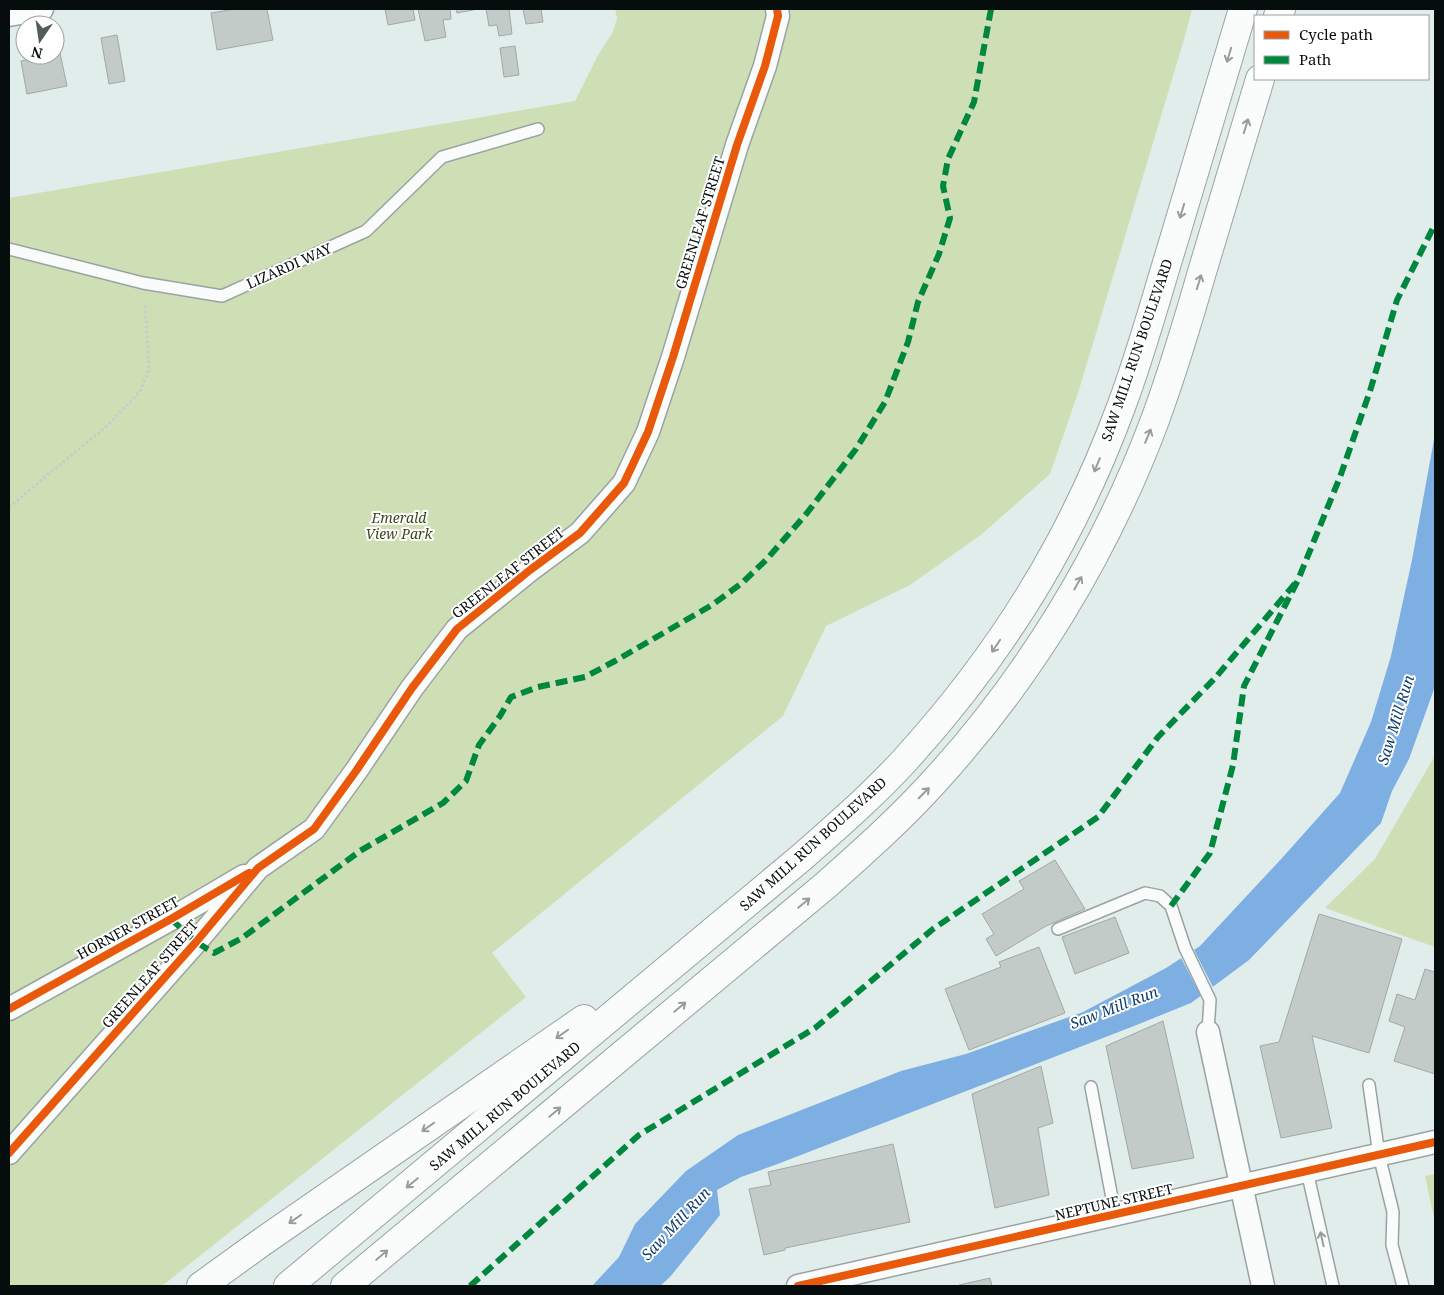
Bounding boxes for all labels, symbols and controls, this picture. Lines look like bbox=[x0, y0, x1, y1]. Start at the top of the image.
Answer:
north arrow bbox=[15, 15, 65, 65]
legend bbox=[1254, 15, 1429, 80]
text: Cycle path bbox=[1299, 24, 1374, 44]
text: N bbox=[29, 43, 44, 64]
one-way arrow bbox=[1223, 47, 1233, 63]
text: Path bbox=[1299, 49, 1332, 69]
one-way arrow bbox=[1241, 119, 1251, 135]
street label: GREENLEAF STREET bbox=[670, 154, 729, 291]
one-way arrow bbox=[1177, 203, 1187, 219]
street label: LIZARDI WAY bbox=[243, 238, 335, 293]
street label: SAW MILL RUN BOULEVARD bbox=[1096, 256, 1177, 444]
one-way arrow bbox=[1195, 275, 1205, 291]
one-way arrow bbox=[1144, 429, 1154, 444]
one-way arrow bbox=[1092, 457, 1102, 472]
park label: Emerald View Park bbox=[365, 508, 434, 543]
street label: GREENLEAF STREET bbox=[448, 522, 568, 622]
one-way arrow bbox=[1074, 576, 1084, 590]
one-way arrow bbox=[991, 639, 1001, 653]
water label: Saw Mill Run bbox=[1372, 672, 1418, 767]
street label: SAW MILL RUN BOULEVARD bbox=[735, 772, 890, 915]
one-way arrow bbox=[917, 787, 929, 799]
street label: HORNER STREET bbox=[73, 891, 183, 964]
one-way arrow bbox=[798, 897, 811, 908]
street label: GREENLEAF STREET bbox=[97, 915, 202, 1032]
water label: Saw Mill Run bbox=[1067, 981, 1160, 1033]
one-way arrow bbox=[673, 1002, 686, 1013]
one-way arrow bbox=[555, 1029, 569, 1039]
street label: SAW MILL RUN BOULEVARD bbox=[425, 1037, 584, 1174]
one-way arrow bbox=[548, 1106, 561, 1117]
one-way arrow bbox=[422, 1122, 436, 1132]
one-way arrow bbox=[405, 1178, 418, 1189]
street label: NEPTUNE STREET bbox=[1053, 1179, 1175, 1224]
water label: Saw Mill Run bbox=[636, 1183, 714, 1264]
one-way arrow bbox=[288, 1214, 302, 1224]
one-way arrow bbox=[1317, 1231, 1327, 1247]
one-way arrow bbox=[376, 1250, 389, 1261]

